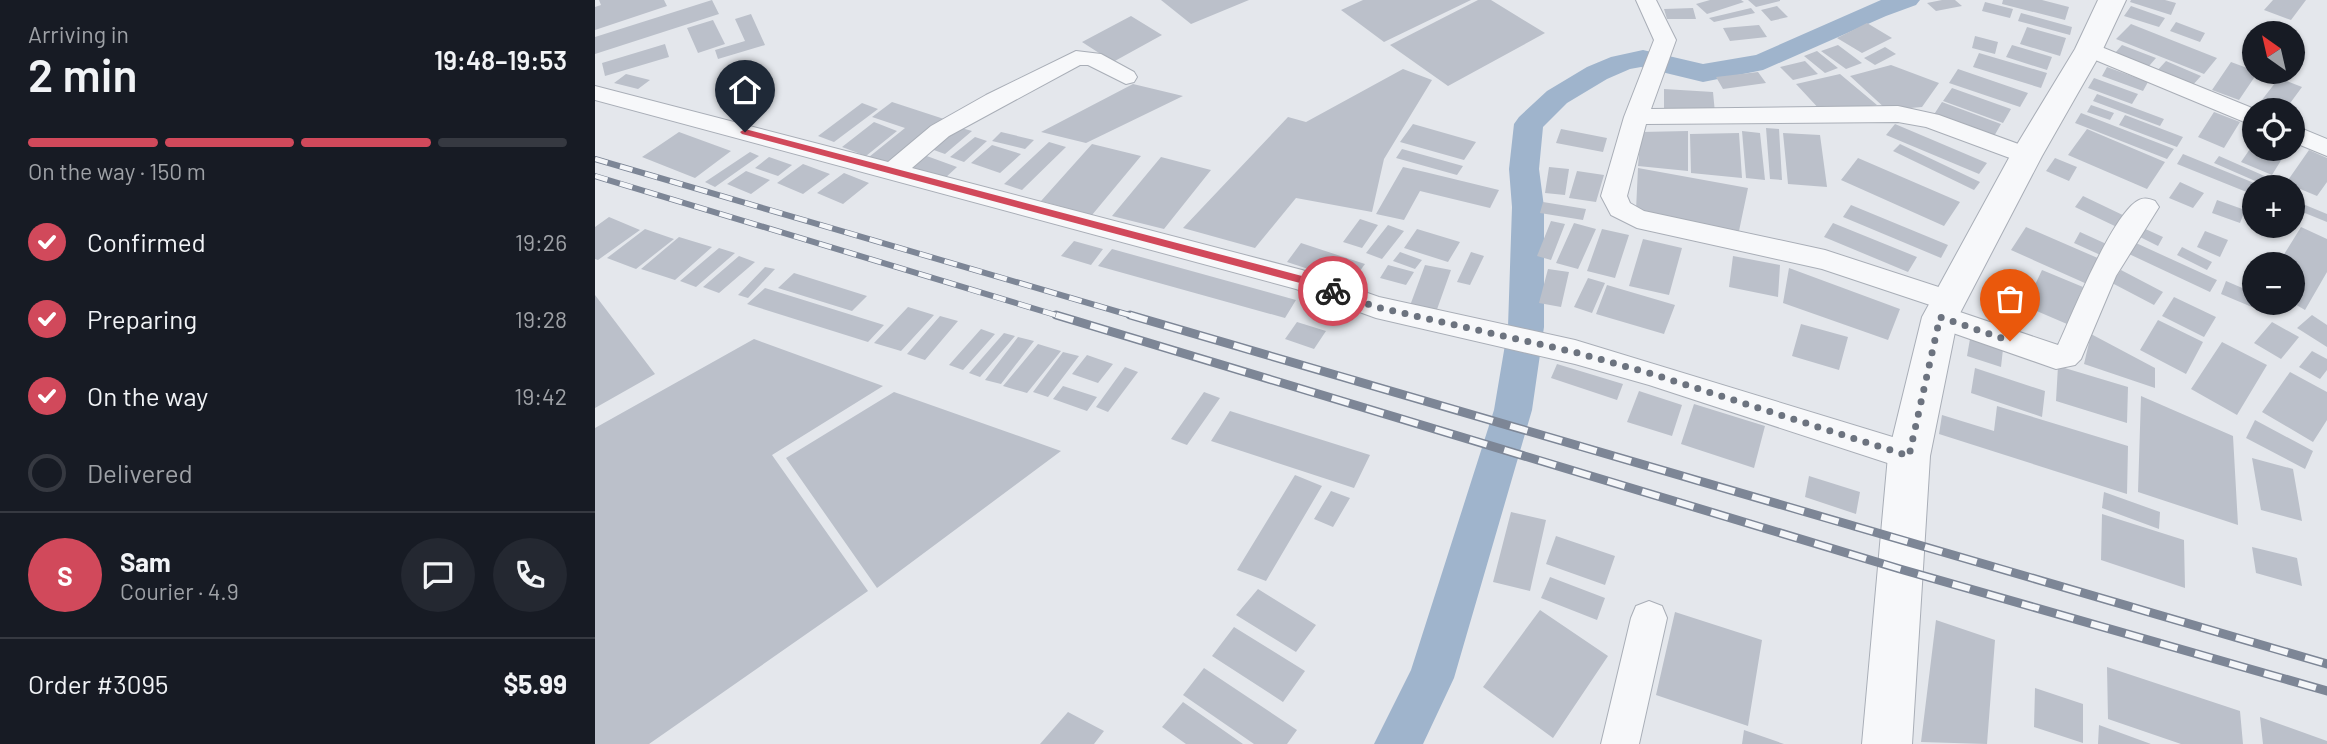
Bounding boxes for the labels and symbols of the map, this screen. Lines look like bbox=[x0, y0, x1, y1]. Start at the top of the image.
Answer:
north arrow bbox=[2242, 21, 2305, 84]
pin bbox=[715, 60, 775, 132]
courier bbox=[1298, 256, 1368, 326]
pin bbox=[1980, 269, 2040, 341]

